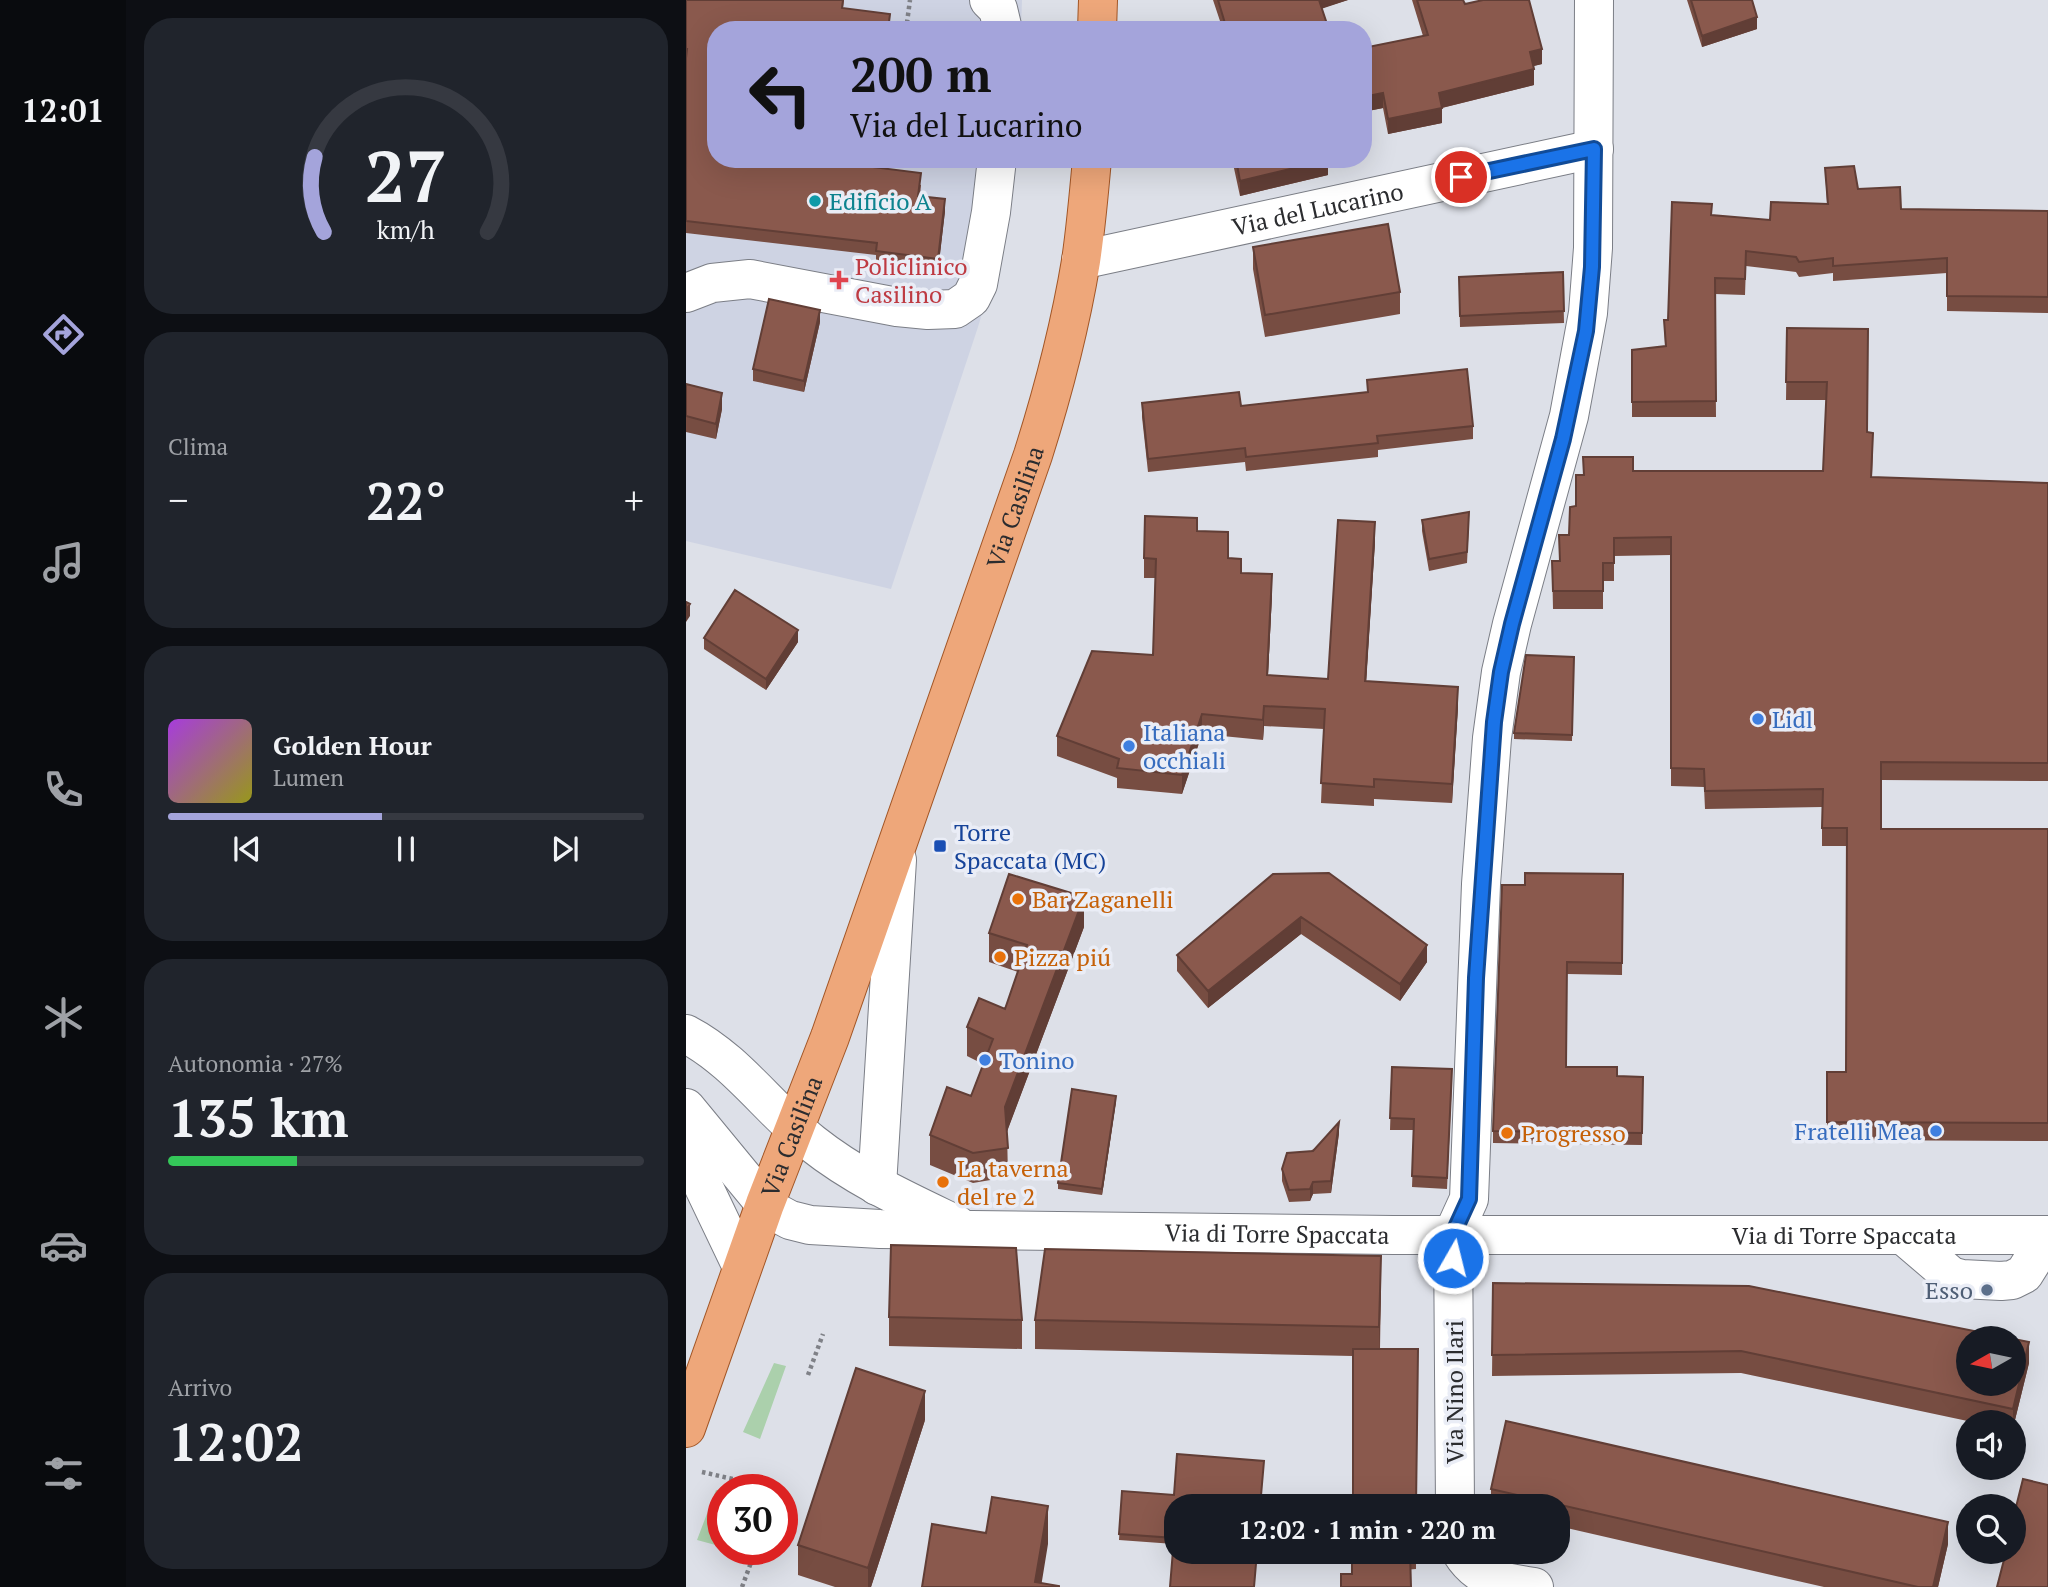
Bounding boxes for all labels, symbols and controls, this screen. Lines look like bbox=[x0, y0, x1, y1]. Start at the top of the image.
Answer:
text: 200 m bbox=[850, 41, 992, 106]
icon: left bbox=[735, 49, 826, 140]
text: 12:01 bbox=[21, 89, 105, 131]
text: Via del Lucarino bbox=[850, 104, 1082, 146]
text: 27 bbox=[365, 126, 447, 223]
pin bbox=[1431, 147, 1491, 207]
icon: arrive bbox=[1442, 158, 1480, 196]
street label: Via del Lucarino bbox=[1229, 175, 1406, 243]
place label: Edificio A bbox=[829, 185, 932, 217]
marker: Edificio A bbox=[807, 193, 823, 209]
text: km/h bbox=[377, 213, 435, 246]
place label: Policlinico Casilino bbox=[855, 250, 967, 310]
marker: Policlinico Casilino bbox=[829, 270, 849, 290]
icon: directions bbox=[39, 310, 88, 359]
text: Clima bbox=[168, 431, 228, 462]
street label: Via Casilina bbox=[979, 442, 1051, 573]
text: 22° bbox=[366, 466, 446, 535]
text: − bbox=[168, 475, 188, 525]
text: + bbox=[624, 475, 644, 525]
icon: music bbox=[39, 538, 88, 587]
place label: Lidl bbox=[1772, 703, 1813, 735]
marker: Lidl bbox=[1750, 711, 1766, 727]
place label: Italiana occhiali bbox=[1143, 716, 1226, 776]
text: Golden Hour bbox=[273, 728, 432, 762]
marker: Italiana occhiali bbox=[1121, 738, 1137, 754]
text: Lumen bbox=[273, 762, 344, 793]
icon: phone bbox=[39, 765, 88, 814]
place label: Torre Spaccata (MC) bbox=[954, 816, 1106, 876]
icon: previous bbox=[228, 830, 266, 868]
icon: pause bbox=[387, 830, 425, 868]
icon: next bbox=[546, 830, 584, 868]
marker: Torre Spaccata (MC) bbox=[932, 838, 948, 854]
place label: Bar Zaganelli bbox=[1032, 883, 1173, 915]
marker: Bar Zaganelli bbox=[1010, 891, 1026, 907]
place label: Pizza piú bbox=[1014, 941, 1111, 973]
marker: Pizza piú bbox=[992, 949, 1008, 965]
icon: climate bbox=[39, 993, 88, 1042]
place label: Tonino bbox=[999, 1044, 1075, 1076]
text: Autonomia · 27% bbox=[168, 1048, 343, 1079]
marker: Tonino bbox=[977, 1052, 993, 1068]
street label: Via Casilina bbox=[753, 1071, 829, 1202]
text: 135 km bbox=[168, 1083, 349, 1152]
place label: Fratelli Mea bbox=[1794, 1115, 1922, 1147]
place label: Progresso bbox=[1521, 1117, 1626, 1149]
marker: Fratelli Mea bbox=[1928, 1123, 1944, 1139]
marker: Progresso bbox=[1499, 1125, 1515, 1141]
place label: La taverna del re 2 bbox=[957, 1152, 1069, 1212]
marker: La taverna del re 2 bbox=[935, 1174, 951, 1190]
street label: Via di Torre Spaccata bbox=[1165, 1216, 1390, 1251]
street label: Via di Torre Spaccata bbox=[1732, 1219, 1957, 1251]
icon: car bbox=[39, 1221, 88, 1270]
position arrow bbox=[1416, 1221, 1490, 1295]
place label: Esso bbox=[1925, 1274, 1973, 1306]
marker: Esso bbox=[1979, 1282, 1995, 1298]
street label: Via Nino Ilari bbox=[1438, 1320, 1470, 1464]
north arrow bbox=[1956, 1326, 2026, 1396]
map controls bbox=[1956, 1326, 2026, 1564]
text: Arrivo bbox=[168, 1372, 232, 1403]
text: 12:02 bbox=[168, 1407, 303, 1476]
button: sound bbox=[1956, 1410, 2026, 1480]
icon: filters bbox=[39, 1449, 88, 1498]
speed limit sign: 30 bbox=[707, 1474, 798, 1565]
button: search bbox=[1956, 1494, 2026, 1564]
text: 12:02 · 1 min · 220 m bbox=[1238, 1512, 1496, 1546]

